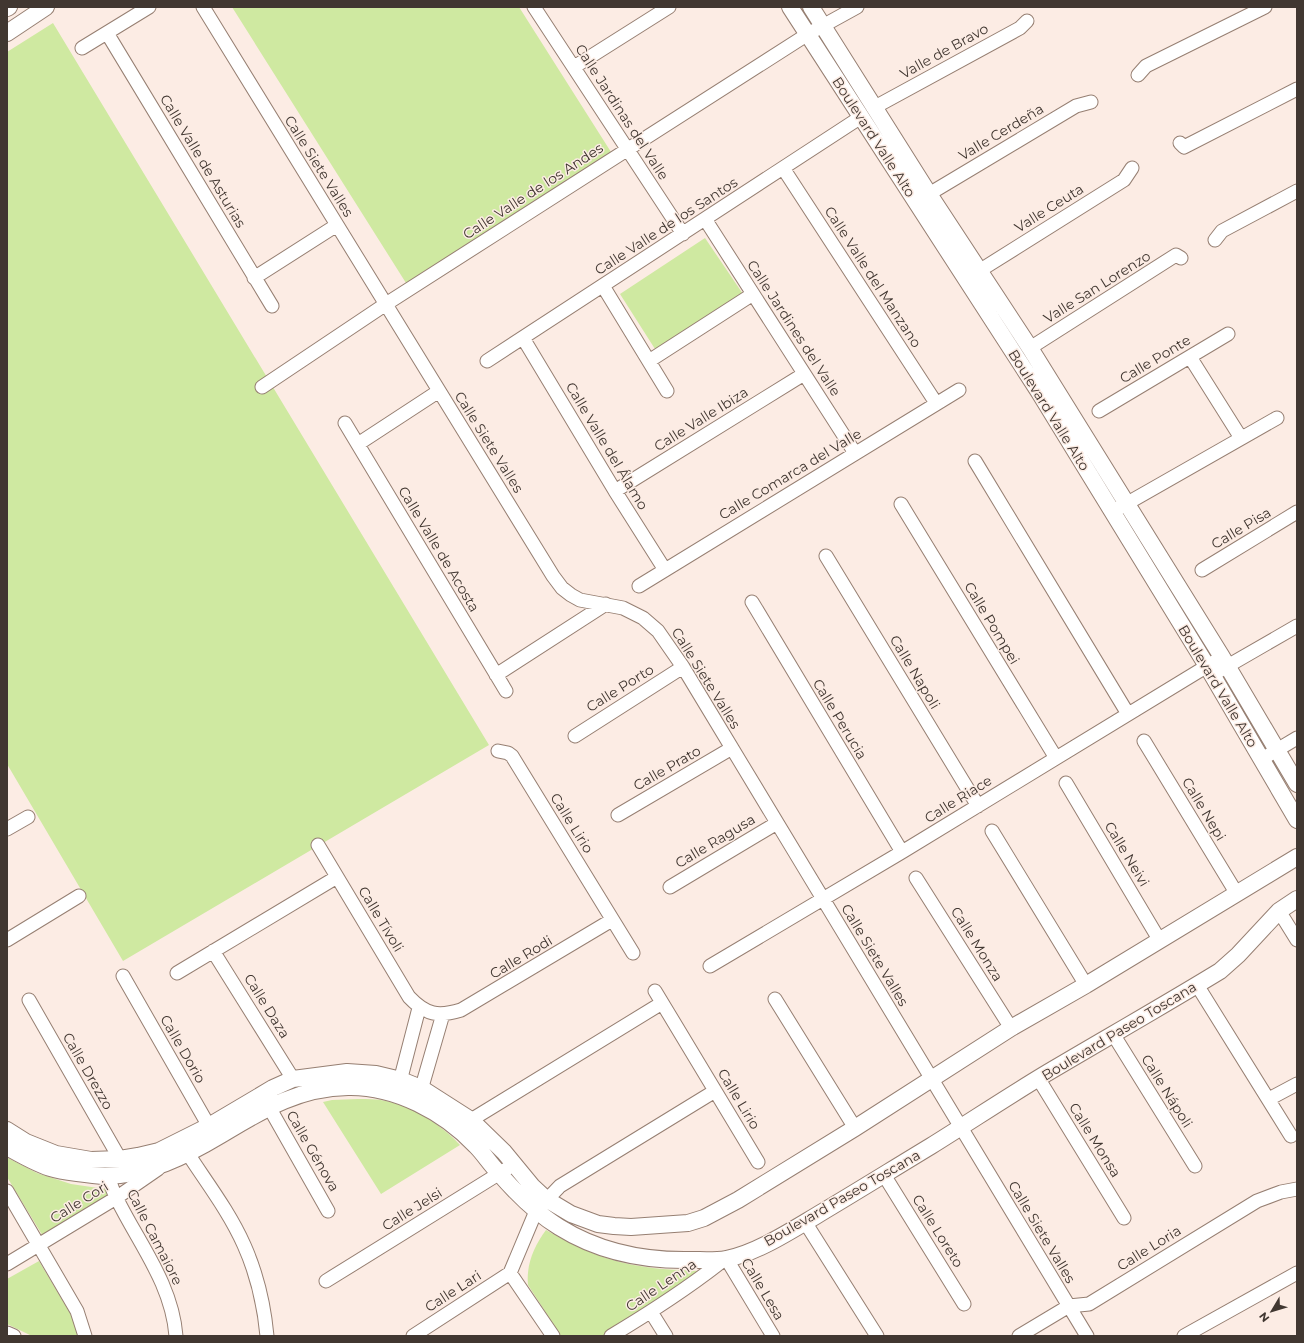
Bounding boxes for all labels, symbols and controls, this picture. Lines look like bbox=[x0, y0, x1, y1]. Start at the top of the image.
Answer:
street label: Valle de Bravo bbox=[897, 19, 992, 83]
street label: Calle Jardinas del Valle bbox=[571, 41, 673, 183]
street label: Boulevard Valle Alto bbox=[828, 73, 920, 201]
street label: Calle Valle de Asturias bbox=[156, 91, 250, 231]
street label: Valle Cerdeña bbox=[955, 100, 1047, 164]
street label: Calle Siete Valles bbox=[281, 112, 358, 220]
street label: Calle Valle de los Andes bbox=[459, 139, 607, 243]
street label: Calle Valle de los Santos bbox=[591, 173, 741, 279]
street label: Valle Ceuta bbox=[1011, 180, 1087, 236]
street label: Calle Valle del Manzano bbox=[821, 203, 926, 351]
street label: Valle San Lorenzo bbox=[1040, 247, 1154, 327]
street label: Calle Jardines del Valle bbox=[743, 257, 845, 399]
street label: Calle Ponte bbox=[1116, 331, 1194, 387]
street label: Boulevard Valle Alto bbox=[1004, 346, 1094, 474]
street label: Calle Valle del Álamo bbox=[562, 379, 652, 513]
street label: Calle Valle Ibiza bbox=[651, 383, 751, 455]
street label: Calle Siete Valles bbox=[451, 388, 528, 496]
street label: Calle Comarca del Valle bbox=[715, 424, 865, 524]
street label: Calle Valle de Acosta bbox=[394, 483, 484, 615]
street label: Calle Pisa bbox=[1208, 503, 1274, 553]
street label: Calle Pompei bbox=[960, 579, 1024, 667]
street label: Boulevard Valle Alto bbox=[1174, 621, 1262, 751]
street label: Calle Siete Valles bbox=[668, 624, 745, 732]
street label: Calle Napoli bbox=[886, 632, 944, 712]
street label: Calle Porto bbox=[583, 660, 657, 716]
street label: Calle Perucia bbox=[809, 675, 871, 763]
street label: Calle Prato bbox=[630, 741, 704, 795]
street label: Calle Riace bbox=[921, 771, 995, 827]
street label: Calle Nepi bbox=[1178, 774, 1230, 844]
street label: Calle Lirio bbox=[546, 789, 598, 857]
street label: Calle Ragusa bbox=[672, 810, 758, 872]
street label: Calle Neivi bbox=[1101, 818, 1153, 890]
street label: Calle Tívoli bbox=[354, 883, 408, 955]
street label: Calle Siete Valles bbox=[837, 901, 913, 1010]
street label: Calle Monza bbox=[947, 903, 1007, 985]
street label: Calle Rodi bbox=[486, 931, 556, 983]
street label: Calle Daza bbox=[240, 970, 294, 1042]
street label: Boulevard Paseo Toscana bbox=[1038, 978, 1200, 1084]
street label: Calle Dorio bbox=[156, 1012, 210, 1087]
street label: Calle Drezzo bbox=[59, 1029, 117, 1113]
street label: Calle Nápoli bbox=[1137, 1051, 1197, 1131]
street label: Calle Lirio bbox=[714, 1065, 764, 1133]
street label: Calle Monsa bbox=[1065, 1099, 1125, 1181]
street label: Calle Génova bbox=[283, 1107, 343, 1195]
street label: Boulevard Paseo Toscana bbox=[761, 1146, 923, 1250]
street label: Calle Cori bbox=[46, 1177, 112, 1227]
street label: Calle Siete Valles bbox=[1004, 1178, 1080, 1287]
street label: Calle Jelsi bbox=[379, 1183, 445, 1235]
street label: Calle Camaiore bbox=[123, 1186, 187, 1288]
street label: Calle Loreto bbox=[908, 1191, 968, 1271]
street label: Calle Loria bbox=[1114, 1221, 1184, 1275]
street label: Calle Lenna bbox=[622, 1255, 700, 1315]
street label: Calle Lesa bbox=[737, 1255, 789, 1323]
street label: Calle Lari bbox=[421, 1266, 485, 1316]
north arrow bbox=[1252, 1291, 1292, 1331]
text: N bbox=[1256, 1309, 1272, 1325]

